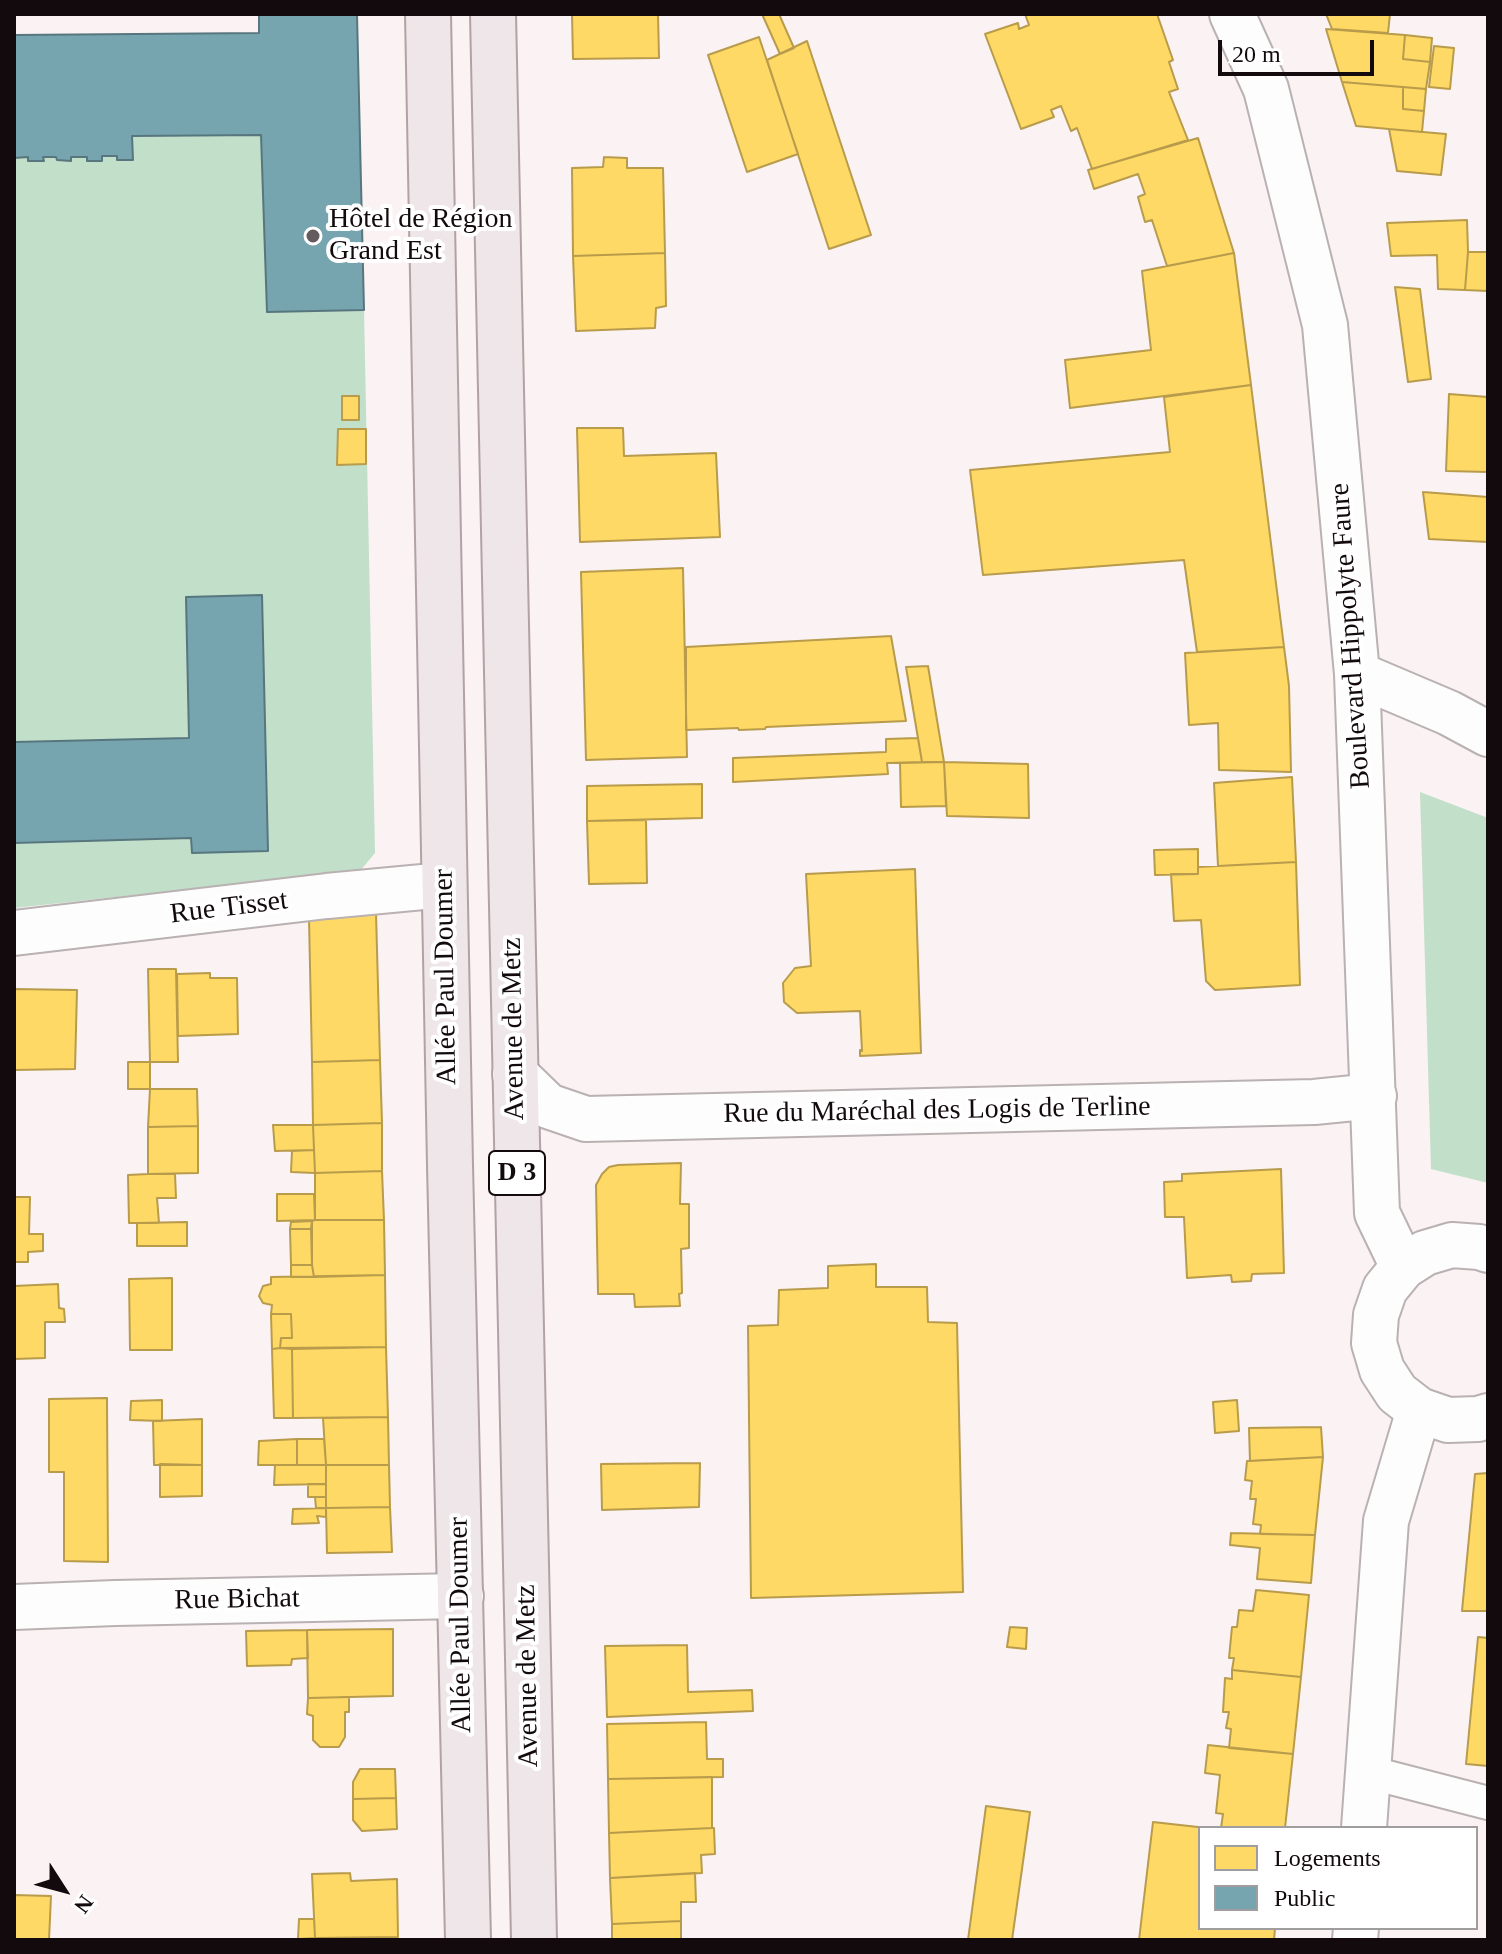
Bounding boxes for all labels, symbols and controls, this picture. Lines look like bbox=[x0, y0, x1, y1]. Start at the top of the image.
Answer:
scale bar bbox=[1222, 24, 1378, 74]
text: 20 m bbox=[1232, 41, 1281, 67]
place label: Hôtel de Région Grand Est bbox=[329, 203, 513, 269]
marker: Hôtel de Région Grand Est bbox=[304, 227, 322, 245]
street label: Boulevard Hippolyte Faure bbox=[1324, 482, 1378, 790]
street label: Allée Paul Doumer bbox=[427, 869, 465, 1085]
street label: Rue Tisset bbox=[168, 884, 290, 932]
street label: Avenue de Metz bbox=[496, 937, 532, 1121]
street label: Rue du Maréchal des Logis de Terline bbox=[723, 1090, 1151, 1132]
road number: D 3 bbox=[489, 1151, 545, 1195]
street label: Allée Paul Doumer bbox=[442, 1517, 480, 1733]
street label: Rue Bichat bbox=[174, 1582, 300, 1618]
street label: Avenue de Metz bbox=[510, 1584, 546, 1768]
legend bbox=[1198, 1826, 1478, 1930]
text: Logements bbox=[1274, 1845, 1381, 1871]
north arrow bbox=[24, 1850, 104, 1930]
text: Public bbox=[1274, 1885, 1335, 1911]
text: N bbox=[69, 1891, 99, 1918]

